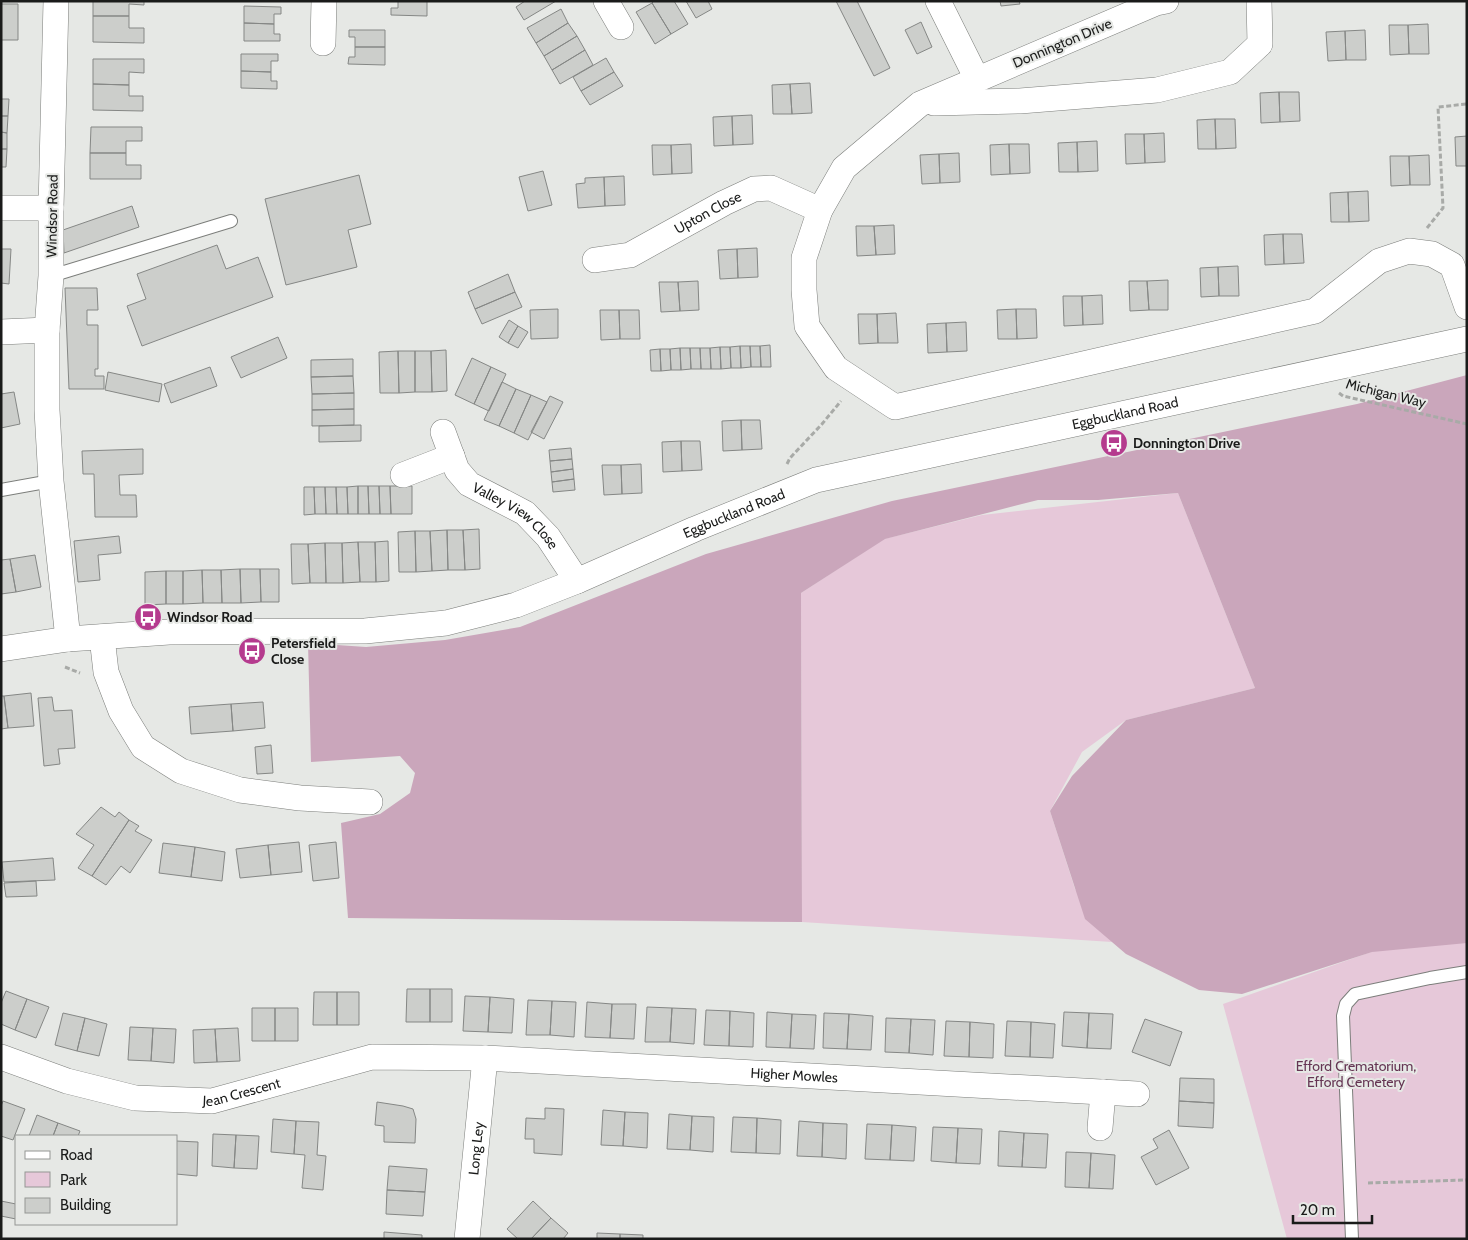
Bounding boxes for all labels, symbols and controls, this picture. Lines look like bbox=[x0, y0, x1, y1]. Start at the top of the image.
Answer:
street label: Donnington Drive bbox=[1010, 14, 1114, 72]
street label: Windsor Road bbox=[42, 174, 62, 258]
street label: Upton Close bbox=[671, 187, 744, 238]
street label: Michigan Way bbox=[1344, 374, 1428, 412]
street label: Eggbuckland Road bbox=[1070, 393, 1180, 433]
bus stop icon: Donnington Drive bbox=[1099, 428, 1129, 458]
place label: Donnington Drive bbox=[1133, 434, 1240, 452]
street label: Valley View Close bbox=[469, 478, 562, 553]
street label: Eggbuckland Road bbox=[680, 485, 787, 542]
bus stop icon: Windsor Road bbox=[133, 602, 163, 632]
place label: Windsor Road bbox=[167, 608, 253, 626]
place label: Petersfield Close bbox=[271, 634, 336, 668]
bus stop icon: Petersfield Close bbox=[237, 636, 267, 666]
park label: Efford Crematorium, Efford Cemetery bbox=[1296, 1057, 1416, 1091]
street label: Higher Mowles bbox=[750, 1064, 838, 1086]
street label: Jean Crescent bbox=[201, 1074, 283, 1110]
street label: Long Ley bbox=[464, 1121, 488, 1176]
legend bbox=[15, 1135, 178, 1225]
text: Road bbox=[60, 1146, 93, 1164]
text: Park bbox=[60, 1171, 87, 1189]
scale bar bbox=[1293, 1192, 1372, 1224]
text: Building bbox=[60, 1196, 111, 1214]
text: 20 m bbox=[1300, 1201, 1335, 1219]

